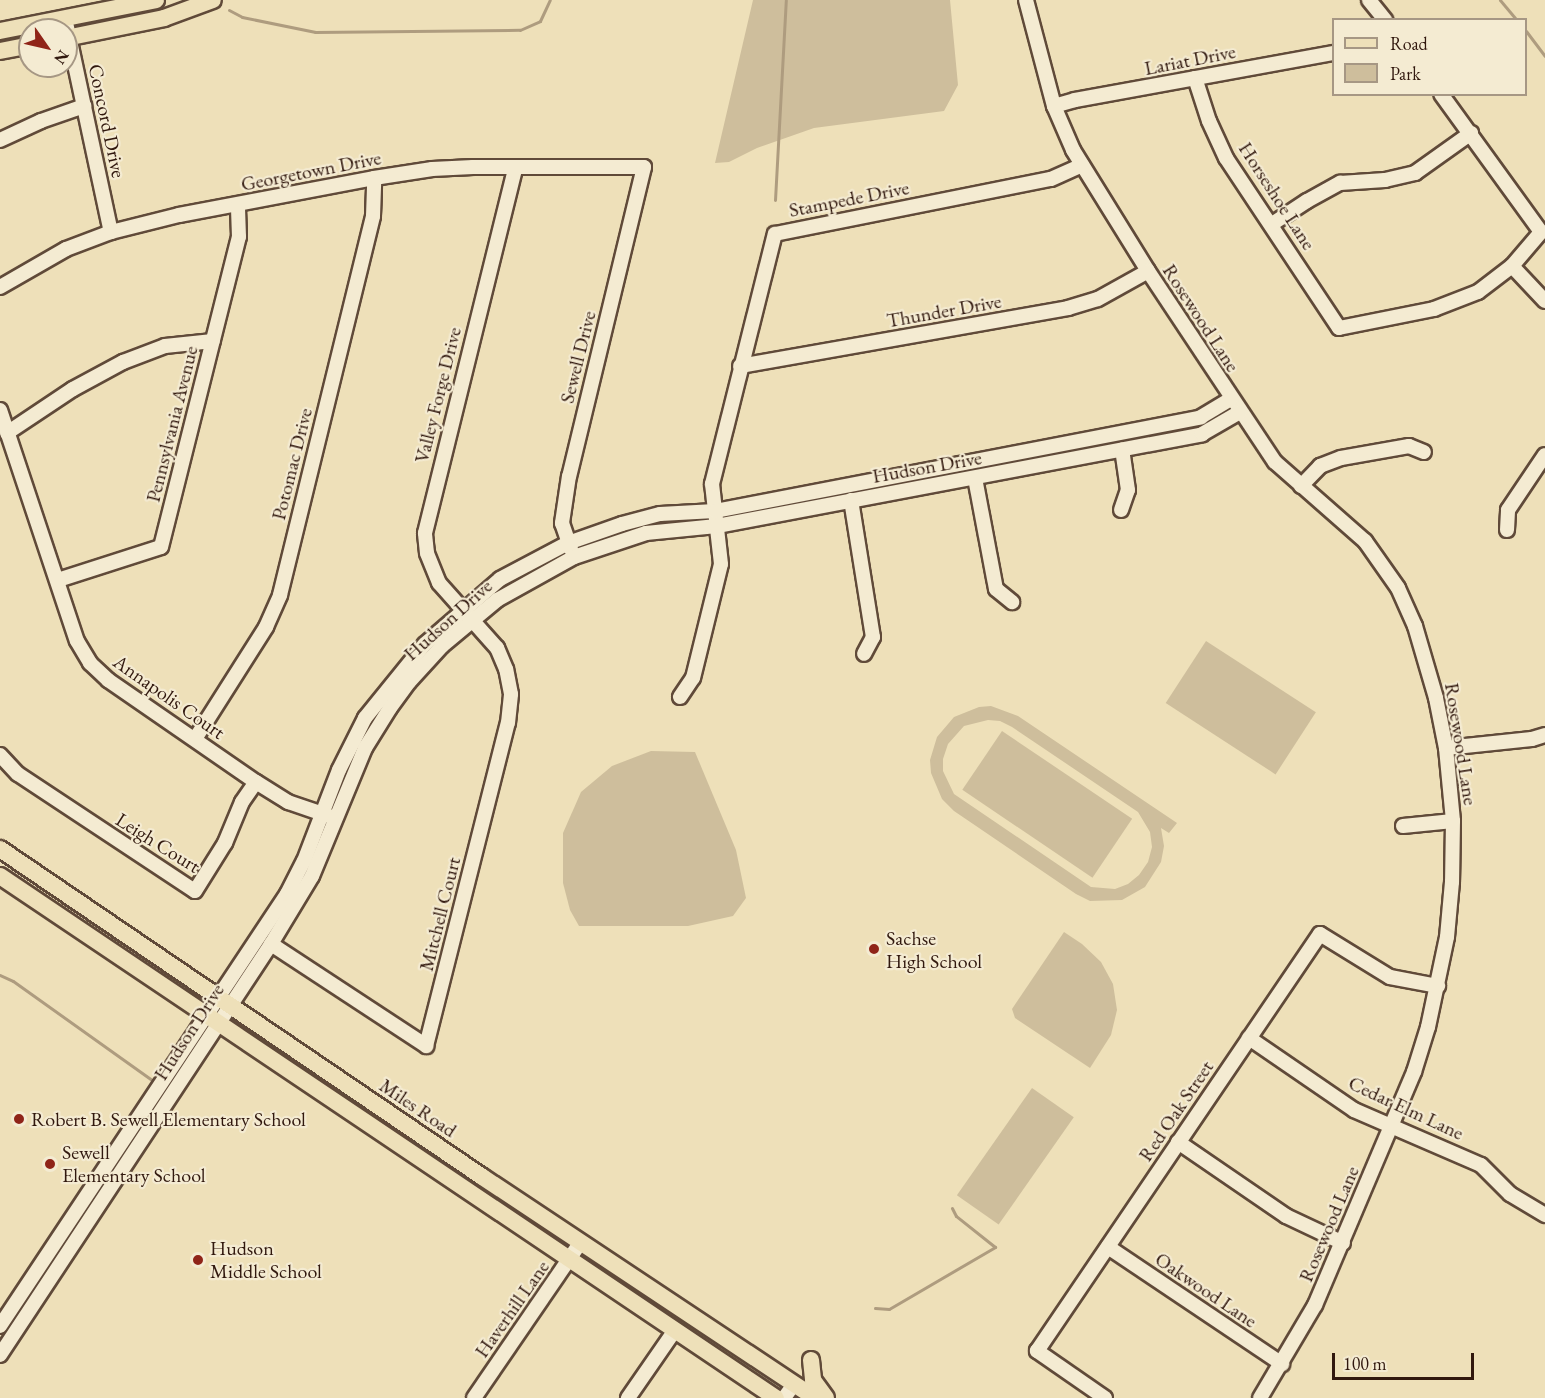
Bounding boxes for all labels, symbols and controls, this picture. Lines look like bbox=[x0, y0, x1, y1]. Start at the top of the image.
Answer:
north arrow bbox=[18, 18, 78, 78]
legend bbox=[1332, 18, 1527, 96]
text: Road bbox=[1390, 32, 1428, 55]
street label: Lariat Drive bbox=[1142, 39, 1238, 81]
text: N bbox=[49, 46, 74, 68]
street label: Concord Drive bbox=[83, 62, 131, 180]
text: Park bbox=[1390, 62, 1421, 85]
street label: Horseshoe Lane bbox=[1233, 138, 1321, 254]
street label: Georgetown Drive bbox=[239, 146, 383, 196]
street label: Stampede Drive bbox=[787, 176, 911, 222]
street label: Rosewood Lane bbox=[1157, 260, 1245, 376]
street label: Thunder Drive bbox=[885, 289, 1003, 333]
street label: Sewell Drive bbox=[555, 308, 601, 406]
street label: Valley Forge Drive bbox=[410, 325, 466, 465]
street label: Pennsylvania Avenue bbox=[141, 343, 203, 505]
street label: Potomac Drive bbox=[267, 406, 317, 522]
street label: Hudson Drive bbox=[871, 446, 983, 488]
street label: Hudson Drive bbox=[399, 574, 497, 666]
street label: Annapolis Court bbox=[109, 650, 229, 744]
street label: Rosewood Lane bbox=[1439, 681, 1483, 807]
street label: Leigh Court bbox=[111, 808, 205, 878]
street label: Mitchell Court bbox=[414, 855, 466, 973]
place label: Sachse High School bbox=[886, 926, 982, 973]
marker: Sachse High School bbox=[867, 942, 881, 956]
street label: Hudson Drive bbox=[149, 979, 229, 1085]
street label: Red Oak Street bbox=[1133, 1056, 1219, 1166]
street label: Cedar Elm Lane bbox=[1345, 1071, 1467, 1145]
street label: Miles Road bbox=[375, 1073, 461, 1143]
place label: Robert B. Sewell Elementary School bbox=[31, 1107, 306, 1131]
marker: Robert B. Sewell Elementary School bbox=[12, 1112, 26, 1126]
place label: Sewell Elementary School bbox=[62, 1140, 206, 1187]
marker: Sewell Elementary School bbox=[43, 1157, 57, 1171]
street label: Rosewood Lane bbox=[1294, 1162, 1364, 1286]
place label: Hudson Middle School bbox=[210, 1236, 322, 1283]
street label: Oakwood Lane bbox=[1150, 1247, 1262, 1333]
marker: Hudson Middle School bbox=[191, 1253, 205, 1267]
street label: Haverhill Lane bbox=[470, 1256, 554, 1362]
scale bar bbox=[1335, 1341, 1478, 1379]
text: 100 m bbox=[1343, 1352, 1387, 1375]

